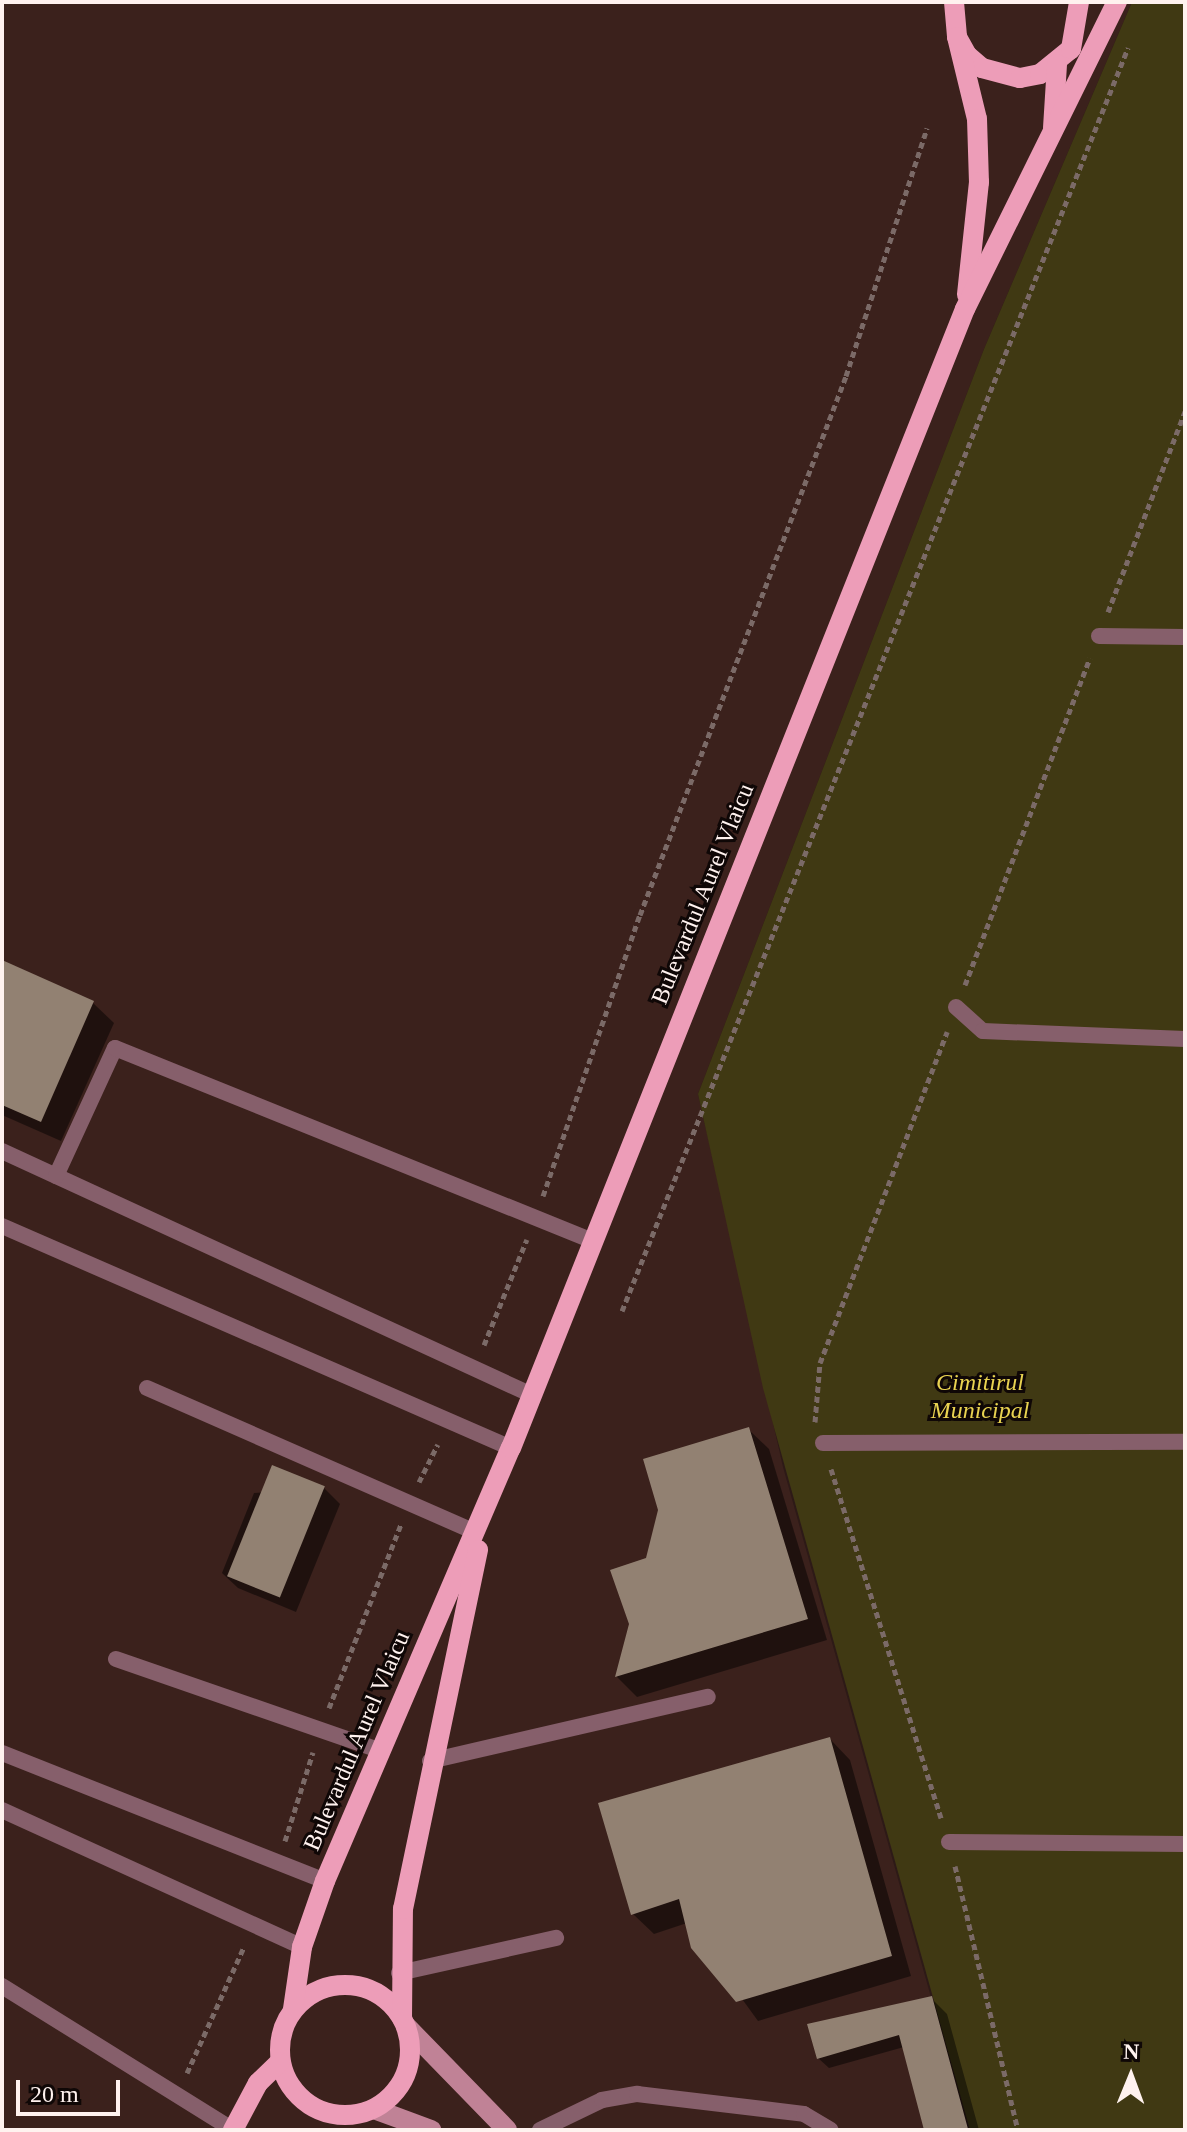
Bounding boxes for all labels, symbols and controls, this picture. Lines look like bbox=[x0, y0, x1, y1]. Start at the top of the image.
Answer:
street label: Bulevardul Aurel Vlaicu bbox=[645, 779, 761, 1009]
park label: Cimitirul Municipal bbox=[931, 1369, 1029, 1425]
street label: Bulevardul Aurel Vlaicu bbox=[297, 1626, 417, 1856]
north arrow bbox=[1091, 2036, 1171, 2116]
text: N bbox=[1123, 2039, 1140, 2064]
scale bar bbox=[20, 2064, 124, 2114]
text: 20 m bbox=[30, 2081, 79, 2107]

